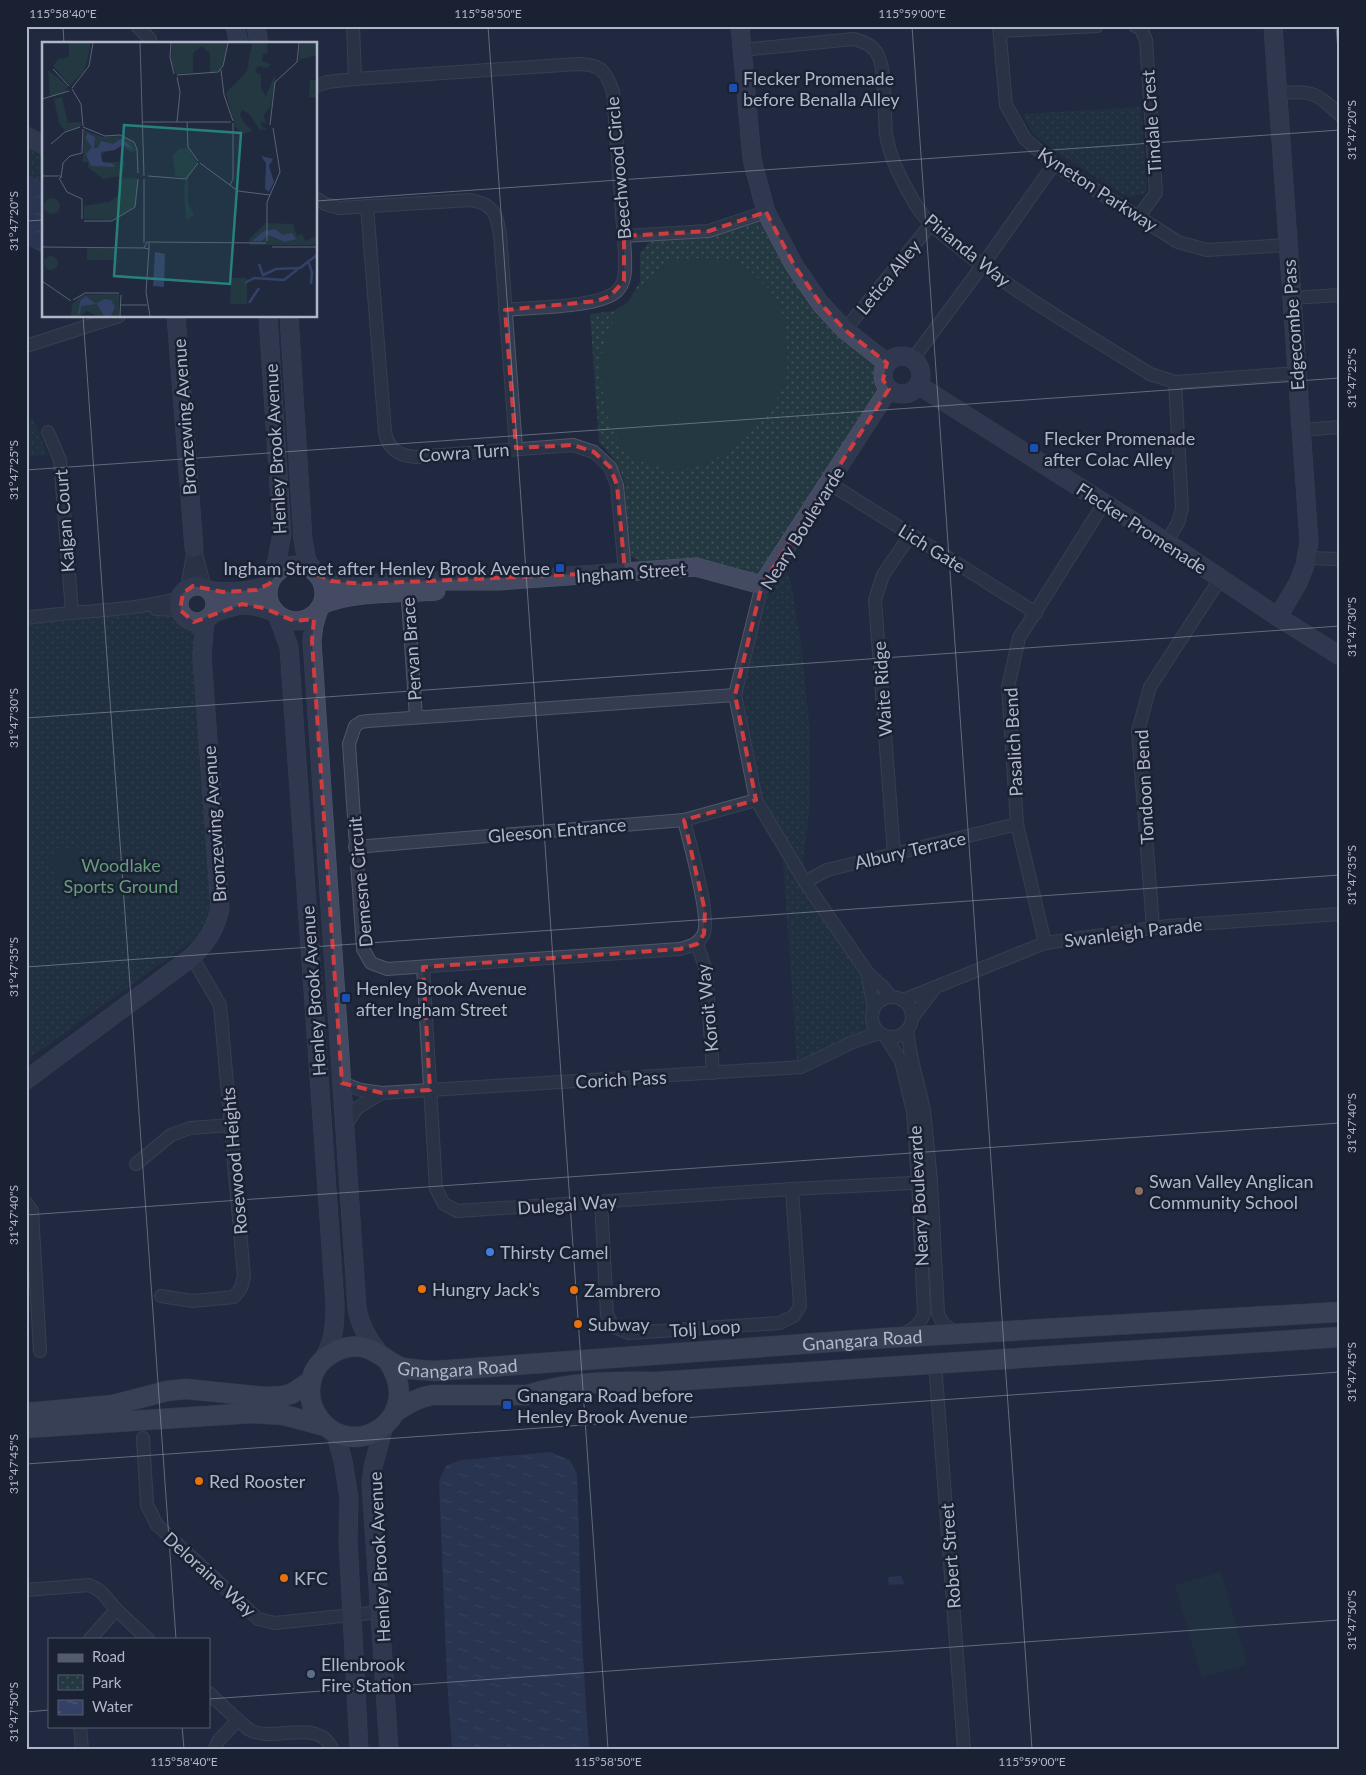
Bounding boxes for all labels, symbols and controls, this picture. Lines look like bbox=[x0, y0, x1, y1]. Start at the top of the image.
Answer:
text: 115°58'40"E bbox=[29, 6, 97, 21]
text: 115°58'50"E bbox=[454, 6, 522, 21]
text: 115°59'00"E bbox=[878, 6, 946, 21]
inset map bbox=[42, 42, 318, 318]
place label: Flecker Promenade before Benalla Alley bbox=[743, 67, 900, 110]
street label: Tindale Crest bbox=[1136, 69, 1166, 175]
marker: Flecker Promenade before Benalla Alley bbox=[727, 82, 739, 94]
street label: Beechwood Circle bbox=[601, 96, 635, 240]
text: 31°47'20"S bbox=[1344, 100, 1359, 160]
street label: Kyneton Parkway bbox=[1034, 142, 1163, 236]
text: 31°47'20"S bbox=[6, 191, 21, 251]
street label: Pirianda Way bbox=[921, 209, 1016, 292]
street label: Letica Alley bbox=[851, 235, 925, 319]
street label: Edgecombe Pass bbox=[1277, 258, 1309, 391]
street label: Bronzewing Avenue bbox=[168, 338, 200, 496]
text: 31°47'25"S bbox=[1344, 348, 1359, 408]
street label: Henley Brook Avenue bbox=[260, 363, 290, 535]
place label: Flecker Promenade after Colac Alley bbox=[1044, 427, 1195, 470]
street label: Cowra Turn bbox=[418, 438, 510, 466]
text: 31°47'25"S bbox=[6, 440, 21, 500]
marker: Flecker Promenade after Colac Alley bbox=[1028, 442, 1040, 454]
street label: Neary Boulevarde bbox=[755, 462, 849, 594]
street label: Kalgan Court bbox=[49, 468, 79, 573]
street label: Flecker Promenade bbox=[1073, 478, 1211, 578]
street label: Lich Gate bbox=[895, 519, 969, 577]
place label: Ingham Street after Henley Brook Avenue bbox=[223, 557, 550, 579]
street label: Ingham Street bbox=[575, 557, 687, 587]
marker: Ingham Street after Henley Brook Avenue bbox=[554, 562, 566, 574]
street label: Pervan Brace bbox=[396, 596, 426, 702]
text: 31°47'30"S bbox=[1344, 597, 1359, 657]
street label: Waite Ridge bbox=[868, 641, 896, 737]
street label: Pasalich Bend bbox=[999, 687, 1027, 797]
text: 31°47'30"S bbox=[6, 688, 21, 748]
street label: Tondoon Bend bbox=[1130, 729, 1158, 845]
street label: Bronzewing Avenue bbox=[198, 745, 230, 903]
street label: Gleeson Entrance bbox=[487, 813, 627, 847]
street label: Demesne Circuit bbox=[343, 815, 377, 948]
street label: Albury Terrace bbox=[852, 826, 968, 874]
text: 31°47'35"S bbox=[1344, 845, 1359, 905]
park label: Woodlake Sports Ground bbox=[64, 854, 178, 897]
street label: Henley Brook Avenue bbox=[296, 905, 330, 1077]
street label: Swanleigh Parade bbox=[1063, 913, 1203, 951]
text: 31°47'35"S bbox=[6, 937, 21, 997]
street label: Koroit Way bbox=[691, 962, 723, 1053]
place label: Henley Brook Avenue after Ingham Street bbox=[356, 977, 527, 1020]
marker: Henley Brook Avenue after Ingham Street bbox=[340, 992, 352, 1004]
street label: Corich Pass bbox=[575, 1066, 667, 1092]
street label: Rosewood Heights bbox=[217, 1086, 251, 1236]
text: 31°47'40"S bbox=[1344, 1093, 1359, 1153]
street label: Neary Boulevarde bbox=[903, 1125, 933, 1267]
place label: Swan Valley Anglican Community School bbox=[1149, 1170, 1314, 1213]
text: 31°47'40"S bbox=[6, 1185, 21, 1245]
marker: Swan Valley Anglican Community School bbox=[1133, 1185, 1145, 1197]
street label: Dulegal Way bbox=[516, 1189, 618, 1218]
place label: Thirsty Camel bbox=[500, 1241, 609, 1263]
marker: Thirsty Camel bbox=[484, 1246, 496, 1258]
place label: Hungry Jack's bbox=[432, 1278, 540, 1300]
place label: Zambrero bbox=[584, 1279, 661, 1301]
marker: Hungry Jack's bbox=[416, 1283, 428, 1295]
marker: Zambrero bbox=[568, 1284, 580, 1296]
place label: Subway bbox=[588, 1313, 650, 1335]
street label: Tolj Loop bbox=[669, 1315, 741, 1341]
marker: Subway bbox=[572, 1318, 584, 1330]
street label: Gnangara Road bbox=[802, 1325, 923, 1355]
text: 31°47'45"S bbox=[1344, 1342, 1359, 1402]
street label: Gnangara Road bbox=[395, 1354, 518, 1382]
place label: Gnangara Road before Henley Brook Avenue bbox=[517, 1384, 693, 1427]
marker: Gnangara Road before Henley Brook Avenue bbox=[501, 1399, 513, 1411]
text: 31°47'45"S bbox=[6, 1434, 21, 1494]
place label: Red Rooster bbox=[209, 1470, 306, 1492]
street label: Henley Brook Avenue bbox=[364, 1471, 394, 1643]
marker: Red Rooster bbox=[193, 1475, 205, 1487]
street label: Robert Street bbox=[935, 1502, 965, 1609]
street label: Deloraine Way bbox=[159, 1527, 261, 1622]
place label: KFC bbox=[294, 1567, 328, 1589]
marker: KFC bbox=[278, 1572, 290, 1584]
text: 31°47'50"S bbox=[1344, 1590, 1359, 1650]
legend bbox=[48, 1638, 210, 1728]
text: Road bbox=[92, 1647, 125, 1665]
place label: Ellenbrook Fire Station bbox=[321, 1653, 412, 1696]
marker: Ellenbrook Fire Station bbox=[305, 1668, 317, 1680]
text: Park bbox=[92, 1673, 122, 1691]
text: 31°47'50"S bbox=[6, 1682, 21, 1742]
text: Water bbox=[92, 1697, 133, 1715]
text: 115°58'40"E bbox=[150, 1754, 218, 1769]
text: 115°58'50"E bbox=[574, 1754, 642, 1769]
text: 115°59'00"E bbox=[998, 1754, 1066, 1769]

